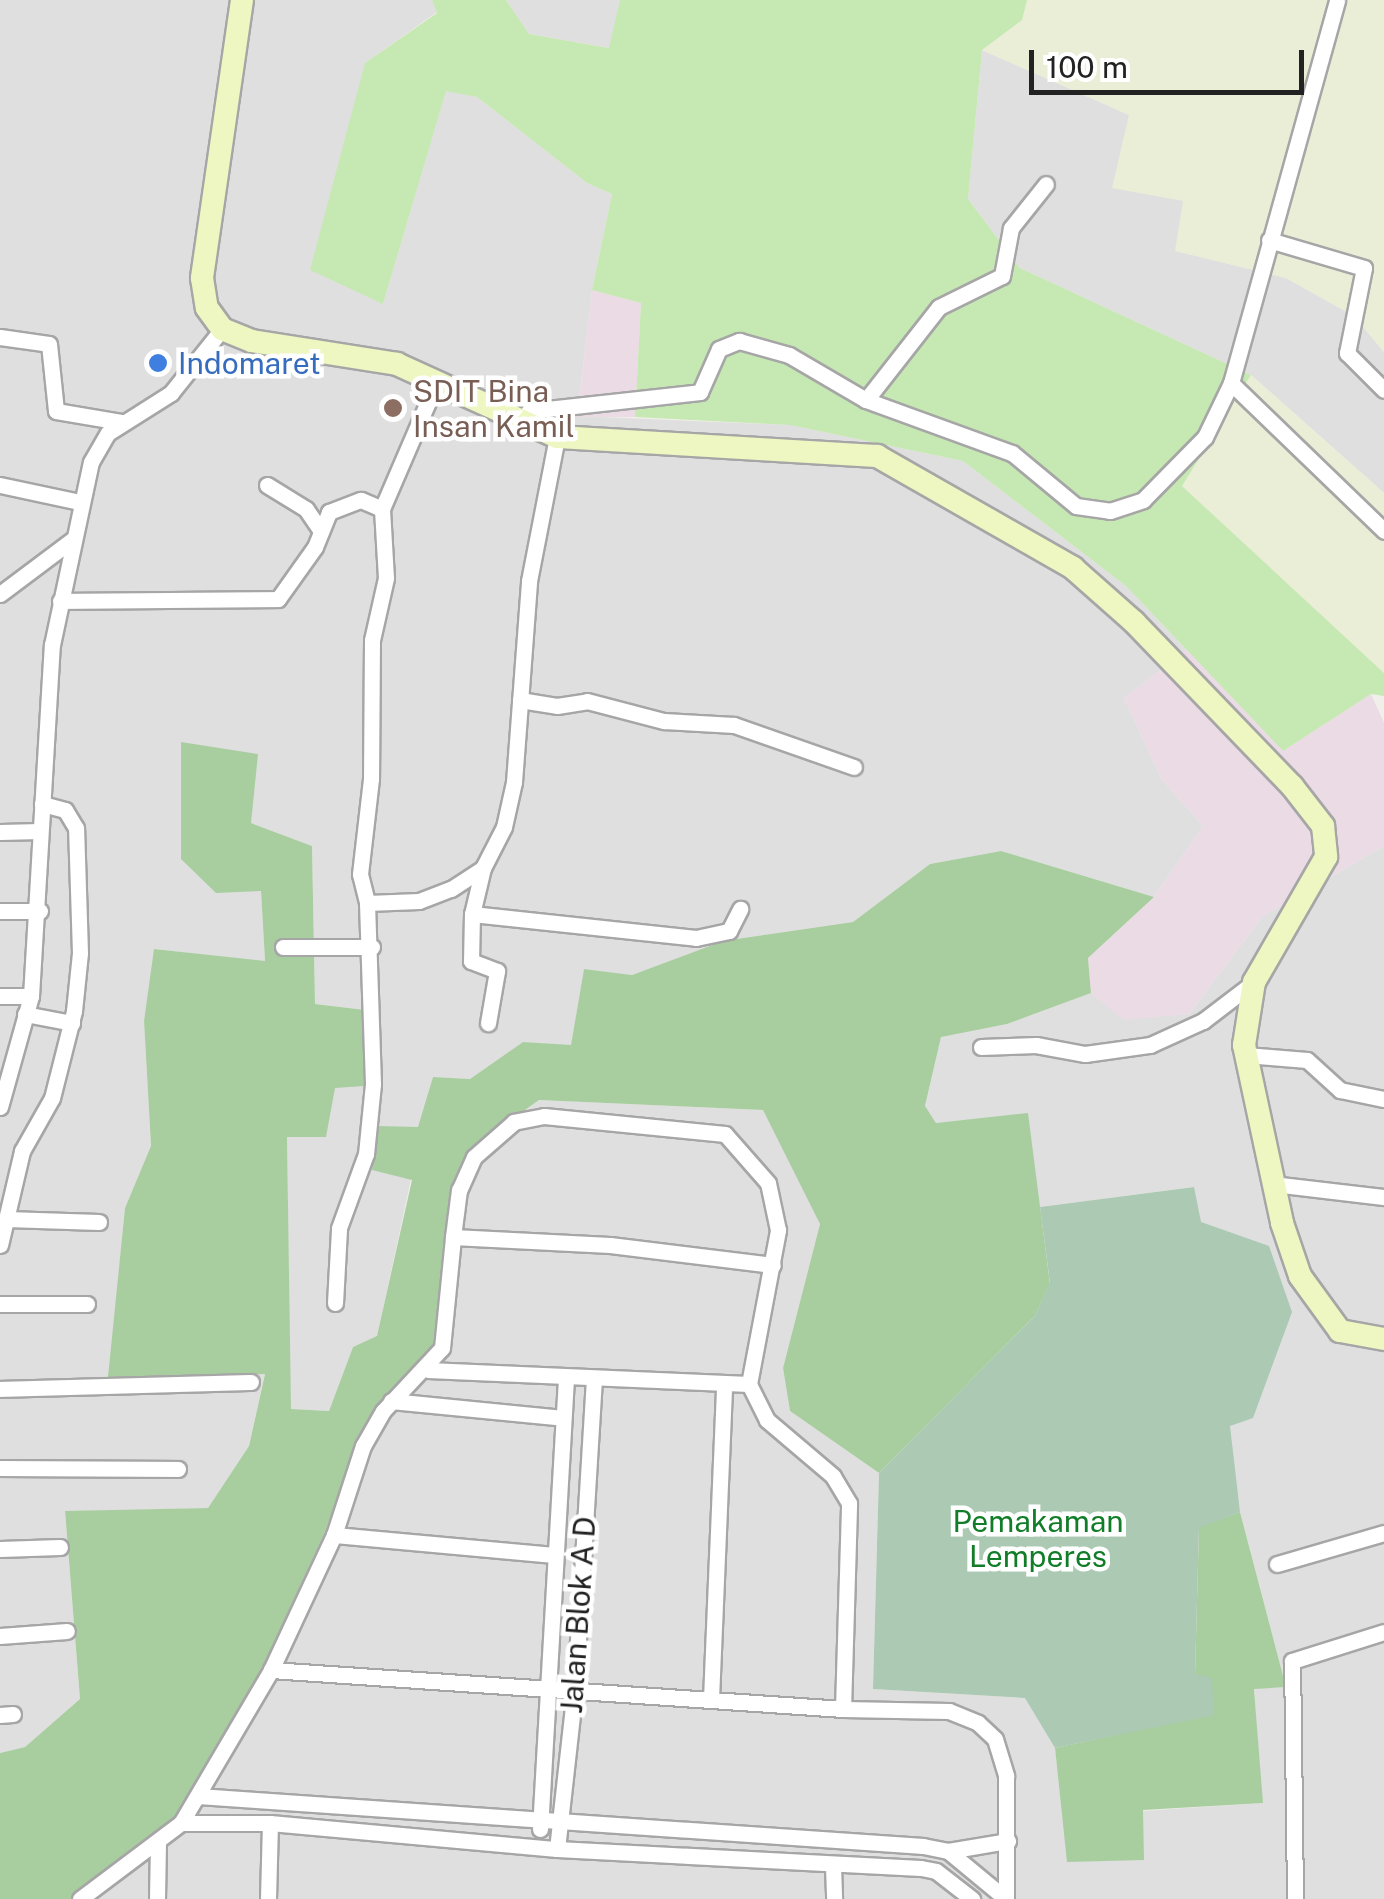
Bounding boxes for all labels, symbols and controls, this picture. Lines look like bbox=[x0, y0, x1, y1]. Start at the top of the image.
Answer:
scale bar bbox=[1034, 30, 1309, 92]
text: 100 m bbox=[1046, 49, 1128, 85]
place label: Indomaret bbox=[178, 345, 321, 381]
marker: Indomaret bbox=[147, 352, 169, 374]
place label: SDIT Bina Insan Kamil bbox=[413, 373, 575, 444]
marker: SDIT Bina Insan Kamil bbox=[382, 397, 404, 419]
park label: Pemakaman Lemperes bbox=[952, 1503, 1124, 1574]
street label: Jalan Blok A D bbox=[553, 1515, 603, 1715]

